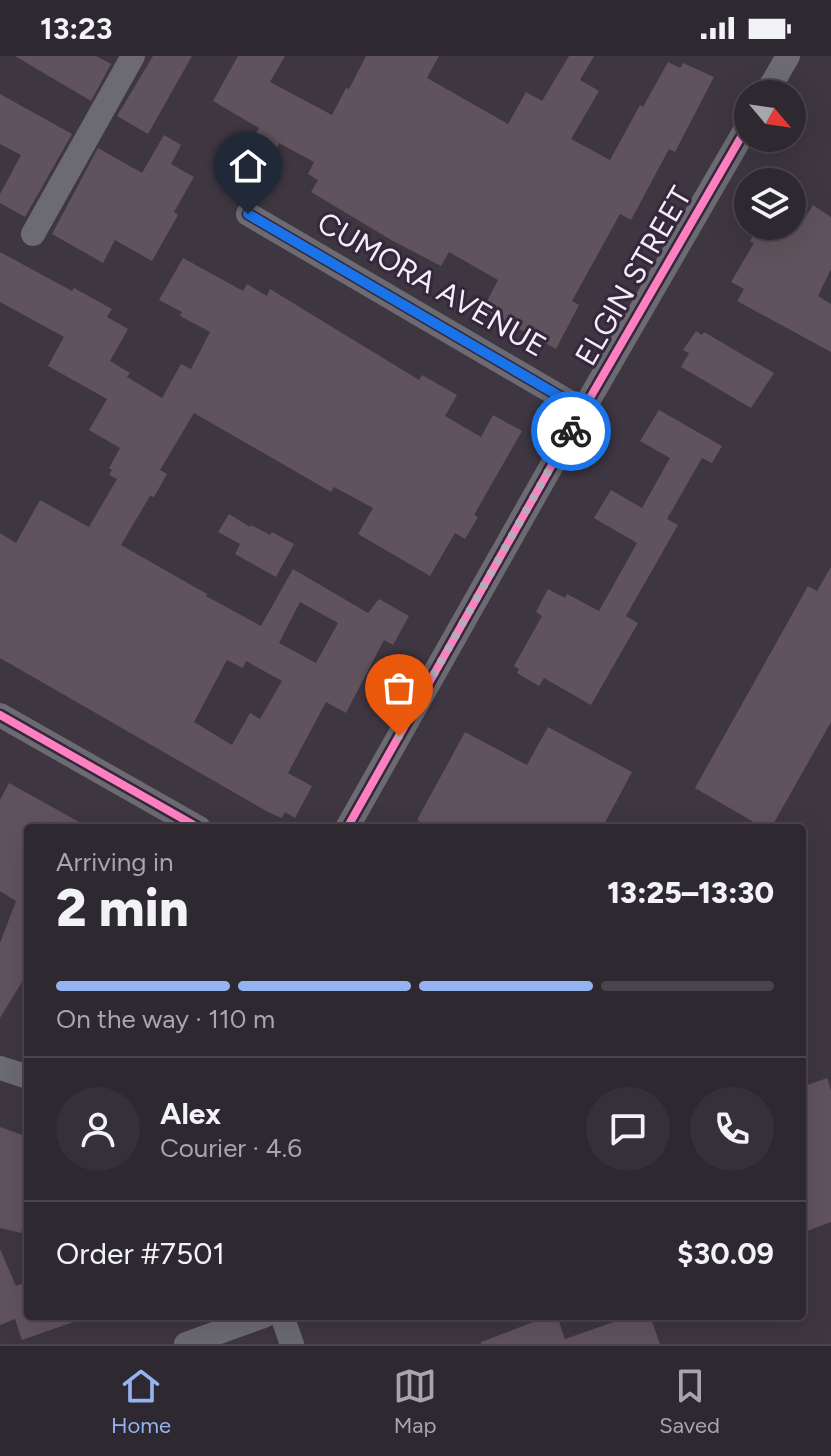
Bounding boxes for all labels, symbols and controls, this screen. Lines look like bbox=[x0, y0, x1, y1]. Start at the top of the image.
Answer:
text: 13:23 bbox=[40, 10, 112, 47]
north arrow bbox=[734, 80, 806, 152]
map controls bbox=[734, 80, 806, 240]
pin bbox=[214, 132, 282, 214]
icon: home bbox=[226, 144, 270, 188]
button: layers bbox=[734, 168, 806, 240]
street label: ELGIN STREET bbox=[567, 180, 699, 372]
street label: CUMORA AVENUE bbox=[311, 204, 553, 364]
courier bbox=[531, 391, 611, 471]
icon: bike bbox=[549, 409, 593, 453]
pin bbox=[365, 654, 433, 736]
icon: bag bbox=[377, 666, 421, 710]
text: Arriving in bbox=[56, 846, 174, 878]
text: 13:25–13:30 bbox=[607, 874, 774, 911]
text: 2 min bbox=[56, 877, 189, 939]
text: On the way · 110 m bbox=[56, 1003, 275, 1035]
button: person bbox=[56, 1087, 140, 1171]
button: chat bbox=[586, 1087, 670, 1171]
button: phone bbox=[690, 1087, 774, 1171]
text: Alex bbox=[160, 1095, 221, 1132]
text: Courier · 4.6 bbox=[160, 1132, 302, 1164]
text: Order #7501 bbox=[56, 1235, 225, 1272]
text: $30.09 bbox=[677, 1235, 774, 1272]
tab: Home bbox=[111, 1364, 171, 1439]
tab: Map bbox=[393, 1364, 437, 1439]
tab: Saved bbox=[659, 1364, 720, 1439]

